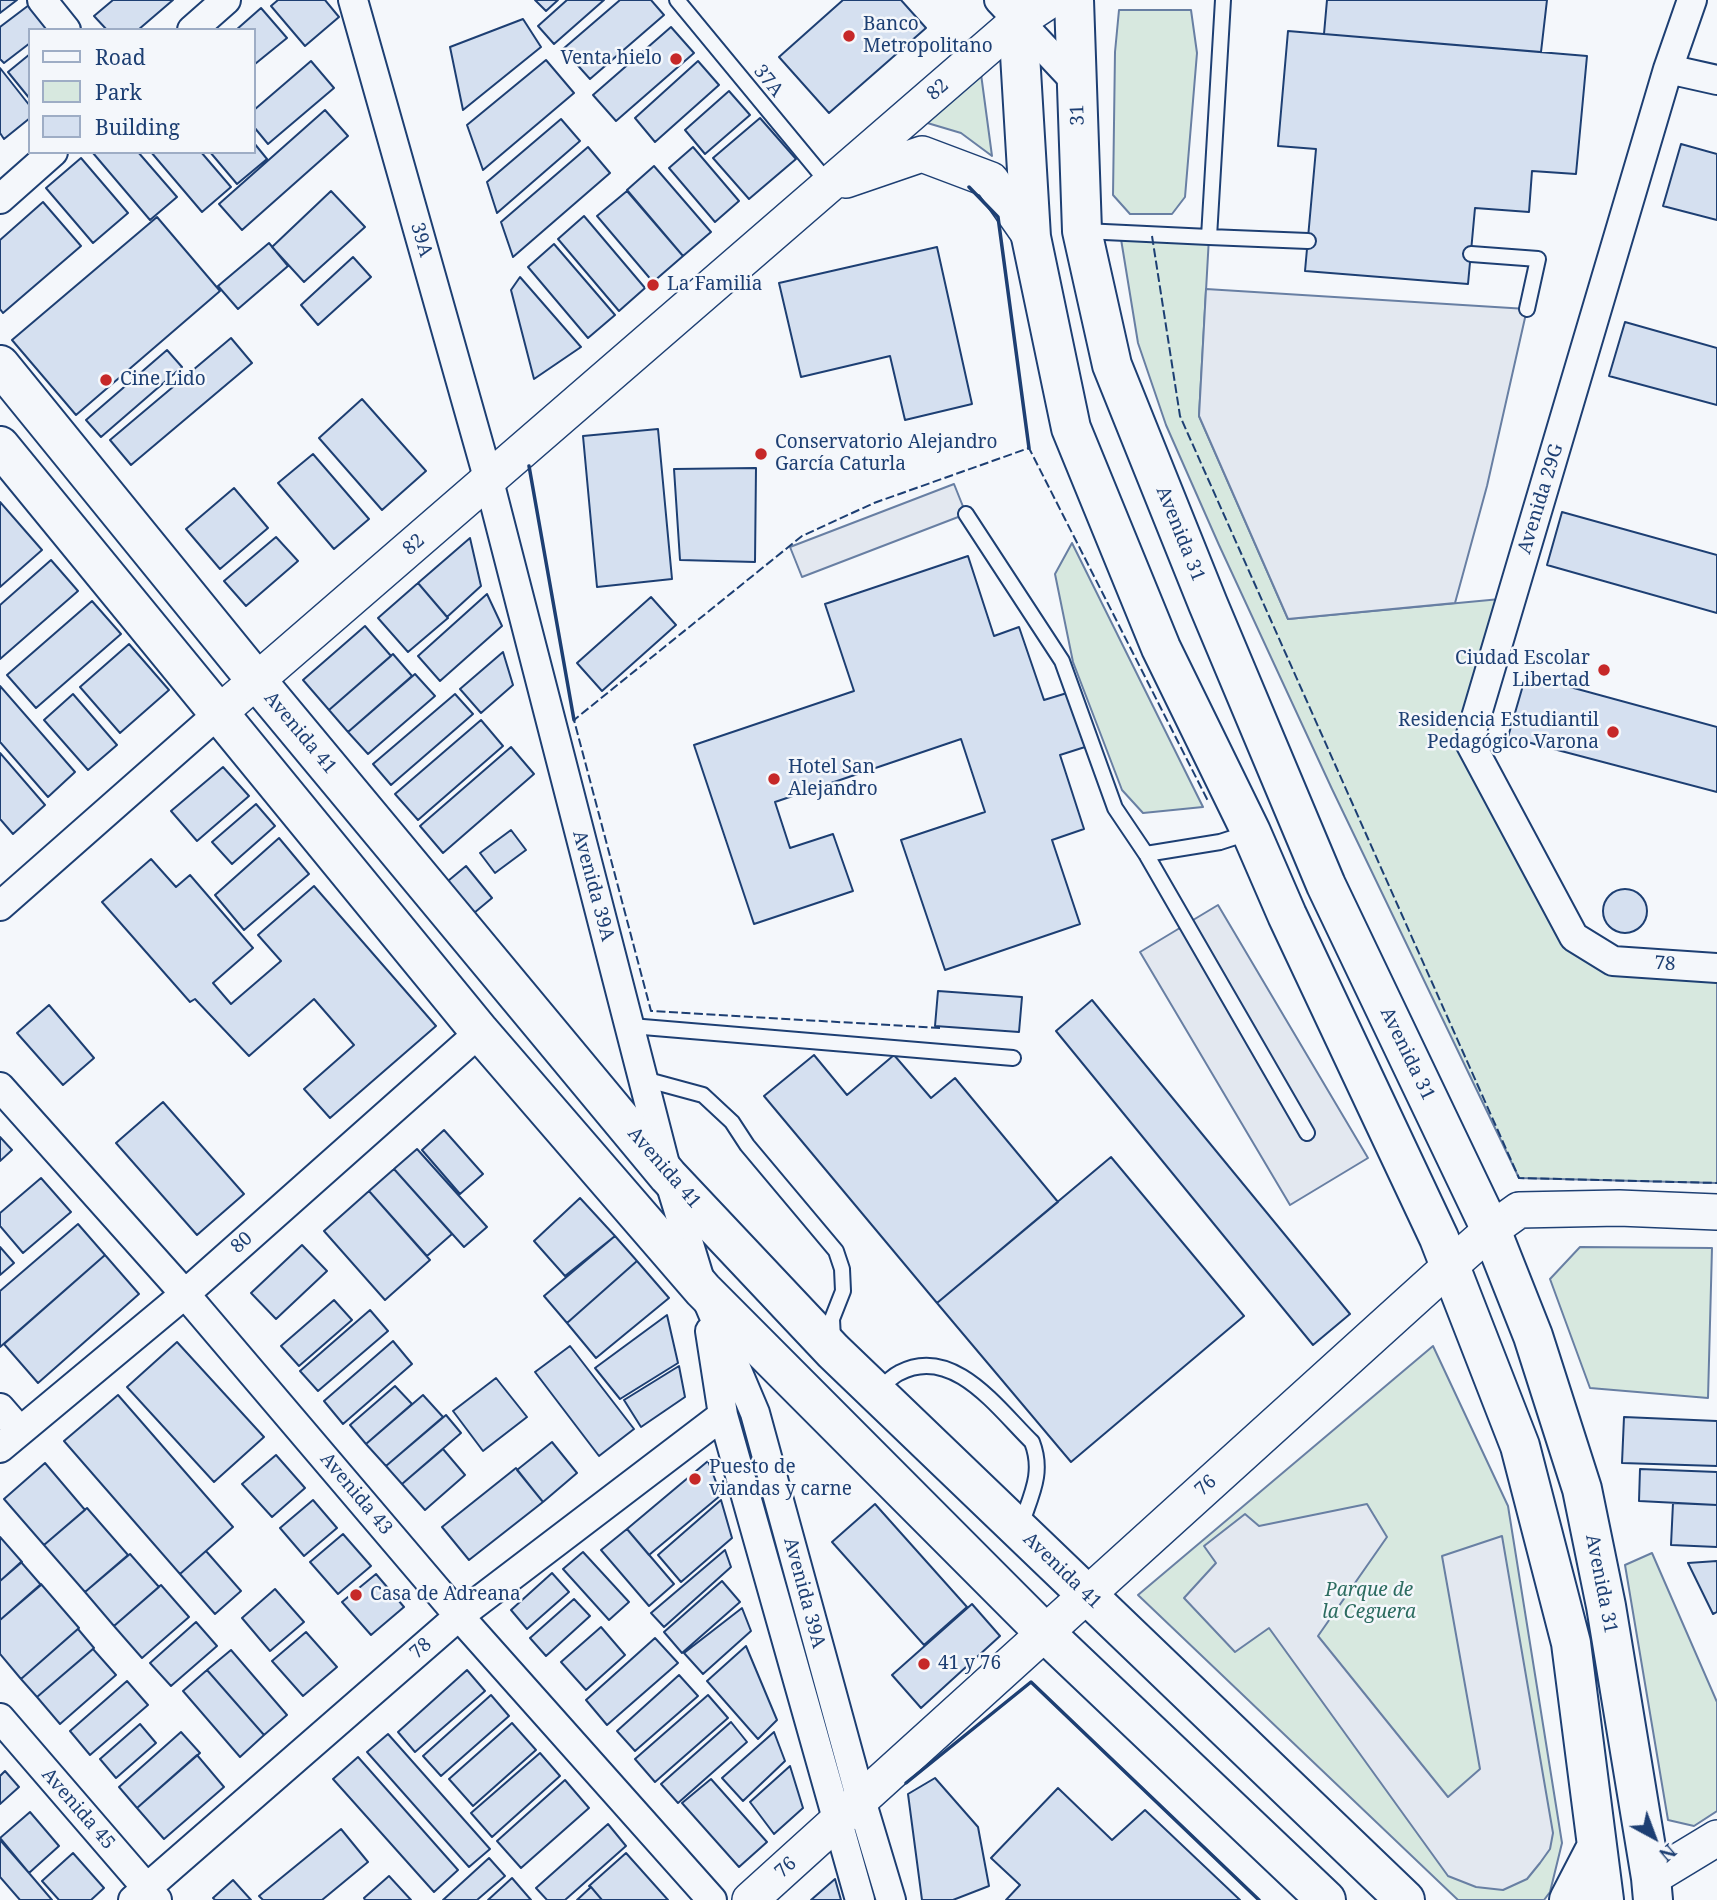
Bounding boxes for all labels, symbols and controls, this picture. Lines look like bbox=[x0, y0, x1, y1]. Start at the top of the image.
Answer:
place label: Banco Metropolitano bbox=[863, 14, 993, 58]
legend bbox=[28, 28, 256, 154]
marker: Banco Metropolitano bbox=[841, 28, 857, 44]
text: Road bbox=[95, 43, 146, 71]
place label: Venta hielo bbox=[560, 48, 662, 70]
marker: Venta hielo bbox=[668, 51, 684, 67]
street label: 37A bbox=[748, 60, 788, 102]
street label: 82 bbox=[923, 74, 953, 106]
text: Park bbox=[95, 78, 142, 106]
street label: 31 bbox=[1066, 104, 1090, 126]
text: Building bbox=[95, 113, 180, 141]
street label: 39A bbox=[405, 220, 437, 260]
place label: La Familia bbox=[667, 274, 762, 296]
marker: La Familia bbox=[645, 277, 661, 293]
place label: Cine Lido bbox=[120, 369, 206, 391]
marker: Cine Lido bbox=[98, 372, 114, 388]
place label: Conservatorio Alejandro García Caturla bbox=[775, 432, 998, 476]
street label: Avenida 29G bbox=[1513, 441, 1569, 557]
marker: Conservatorio Alejandro García Caturla bbox=[753, 446, 769, 462]
street label: Avenida 31 bbox=[1151, 483, 1209, 585]
street label: 82 bbox=[399, 529, 429, 561]
place label: Ciudad Escolar Libertad bbox=[1455, 648, 1590, 692]
marker: Ciudad Escolar Libertad bbox=[1596, 662, 1612, 678]
street label: Avenida 41 bbox=[259, 687, 341, 779]
place label: Residencia Estudiantil Pedagógico Varona bbox=[1398, 710, 1599, 754]
marker: Residencia Estudiantil Pedagógico Varona bbox=[1605, 724, 1621, 740]
place label: Hotel San Alejandro bbox=[788, 757, 878, 801]
marker: Hotel San Alejandro bbox=[766, 771, 782, 787]
street label: Avenida 39A bbox=[567, 828, 619, 944]
street label: 78 bbox=[1654, 952, 1676, 976]
street label: Avenida 31 bbox=[1375, 1004, 1439, 1104]
street label: Avenida 41 bbox=[622, 1123, 706, 1213]
street label: 80 bbox=[226, 1227, 258, 1259]
street label: Avenida 43 bbox=[315, 1448, 397, 1540]
place label: Puesto de viandas y carne bbox=[709, 1457, 852, 1501]
street label: 76 bbox=[1190, 1470, 1222, 1502]
marker: Puesto de viandas y carne bbox=[687, 1471, 703, 1487]
street label: Avenida 41 bbox=[1018, 1528, 1106, 1614]
street label: Avenida 31 bbox=[1580, 1533, 1622, 1635]
street label: Avenida 39A bbox=[778, 1535, 830, 1651]
park label: Parque de la Ceguera bbox=[1322, 1580, 1416, 1624]
place label: Casa de Adreana bbox=[370, 1584, 521, 1606]
marker: Casa de Adreana bbox=[348, 1587, 364, 1603]
street label: 78 bbox=[406, 1633, 436, 1665]
place label: 41 y 76 bbox=[938, 1653, 1001, 1675]
marker: 41 y 76 bbox=[916, 1656, 932, 1672]
street label: Avenida 45 bbox=[36, 1764, 120, 1854]
north arrow bbox=[1619, 1802, 1689, 1872]
text: N bbox=[1654, 1838, 1682, 1868]
street label: 76 bbox=[770, 1852, 802, 1884]

